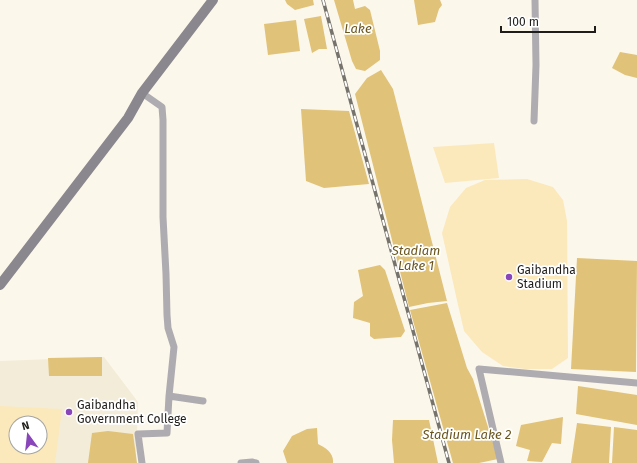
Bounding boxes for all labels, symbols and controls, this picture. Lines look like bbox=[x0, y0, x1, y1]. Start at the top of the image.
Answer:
scale bar bbox=[501, 8, 595, 34]
text: 100 m bbox=[507, 15, 539, 29]
water label: Lake bbox=[344, 21, 372, 36]
water label: Stadiam Lake 1 bbox=[391, 243, 440, 273]
place label: Gaibandha Stadium bbox=[517, 263, 576, 291]
marker: Gaibandha Stadium bbox=[504, 272, 514, 282]
place label: Gaibandha Government College bbox=[77, 398, 187, 426]
marker: Gaibandha Government College bbox=[64, 407, 74, 417]
north arrow bbox=[8, 415, 48, 455]
text: N bbox=[20, 419, 31, 433]
water label: Stadium Lake 2 bbox=[422, 427, 511, 442]

